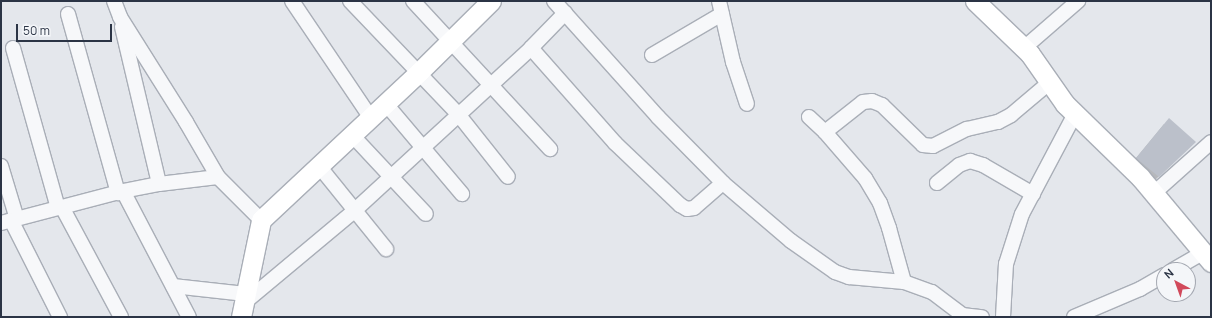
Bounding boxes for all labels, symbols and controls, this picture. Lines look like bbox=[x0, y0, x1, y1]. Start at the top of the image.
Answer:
scale bar bbox=[18, 16, 114, 42]
text: 50 m bbox=[23, 22, 50, 39]
north arrow bbox=[1156, 262, 1196, 302]
text: N bbox=[1161, 265, 1176, 282]

